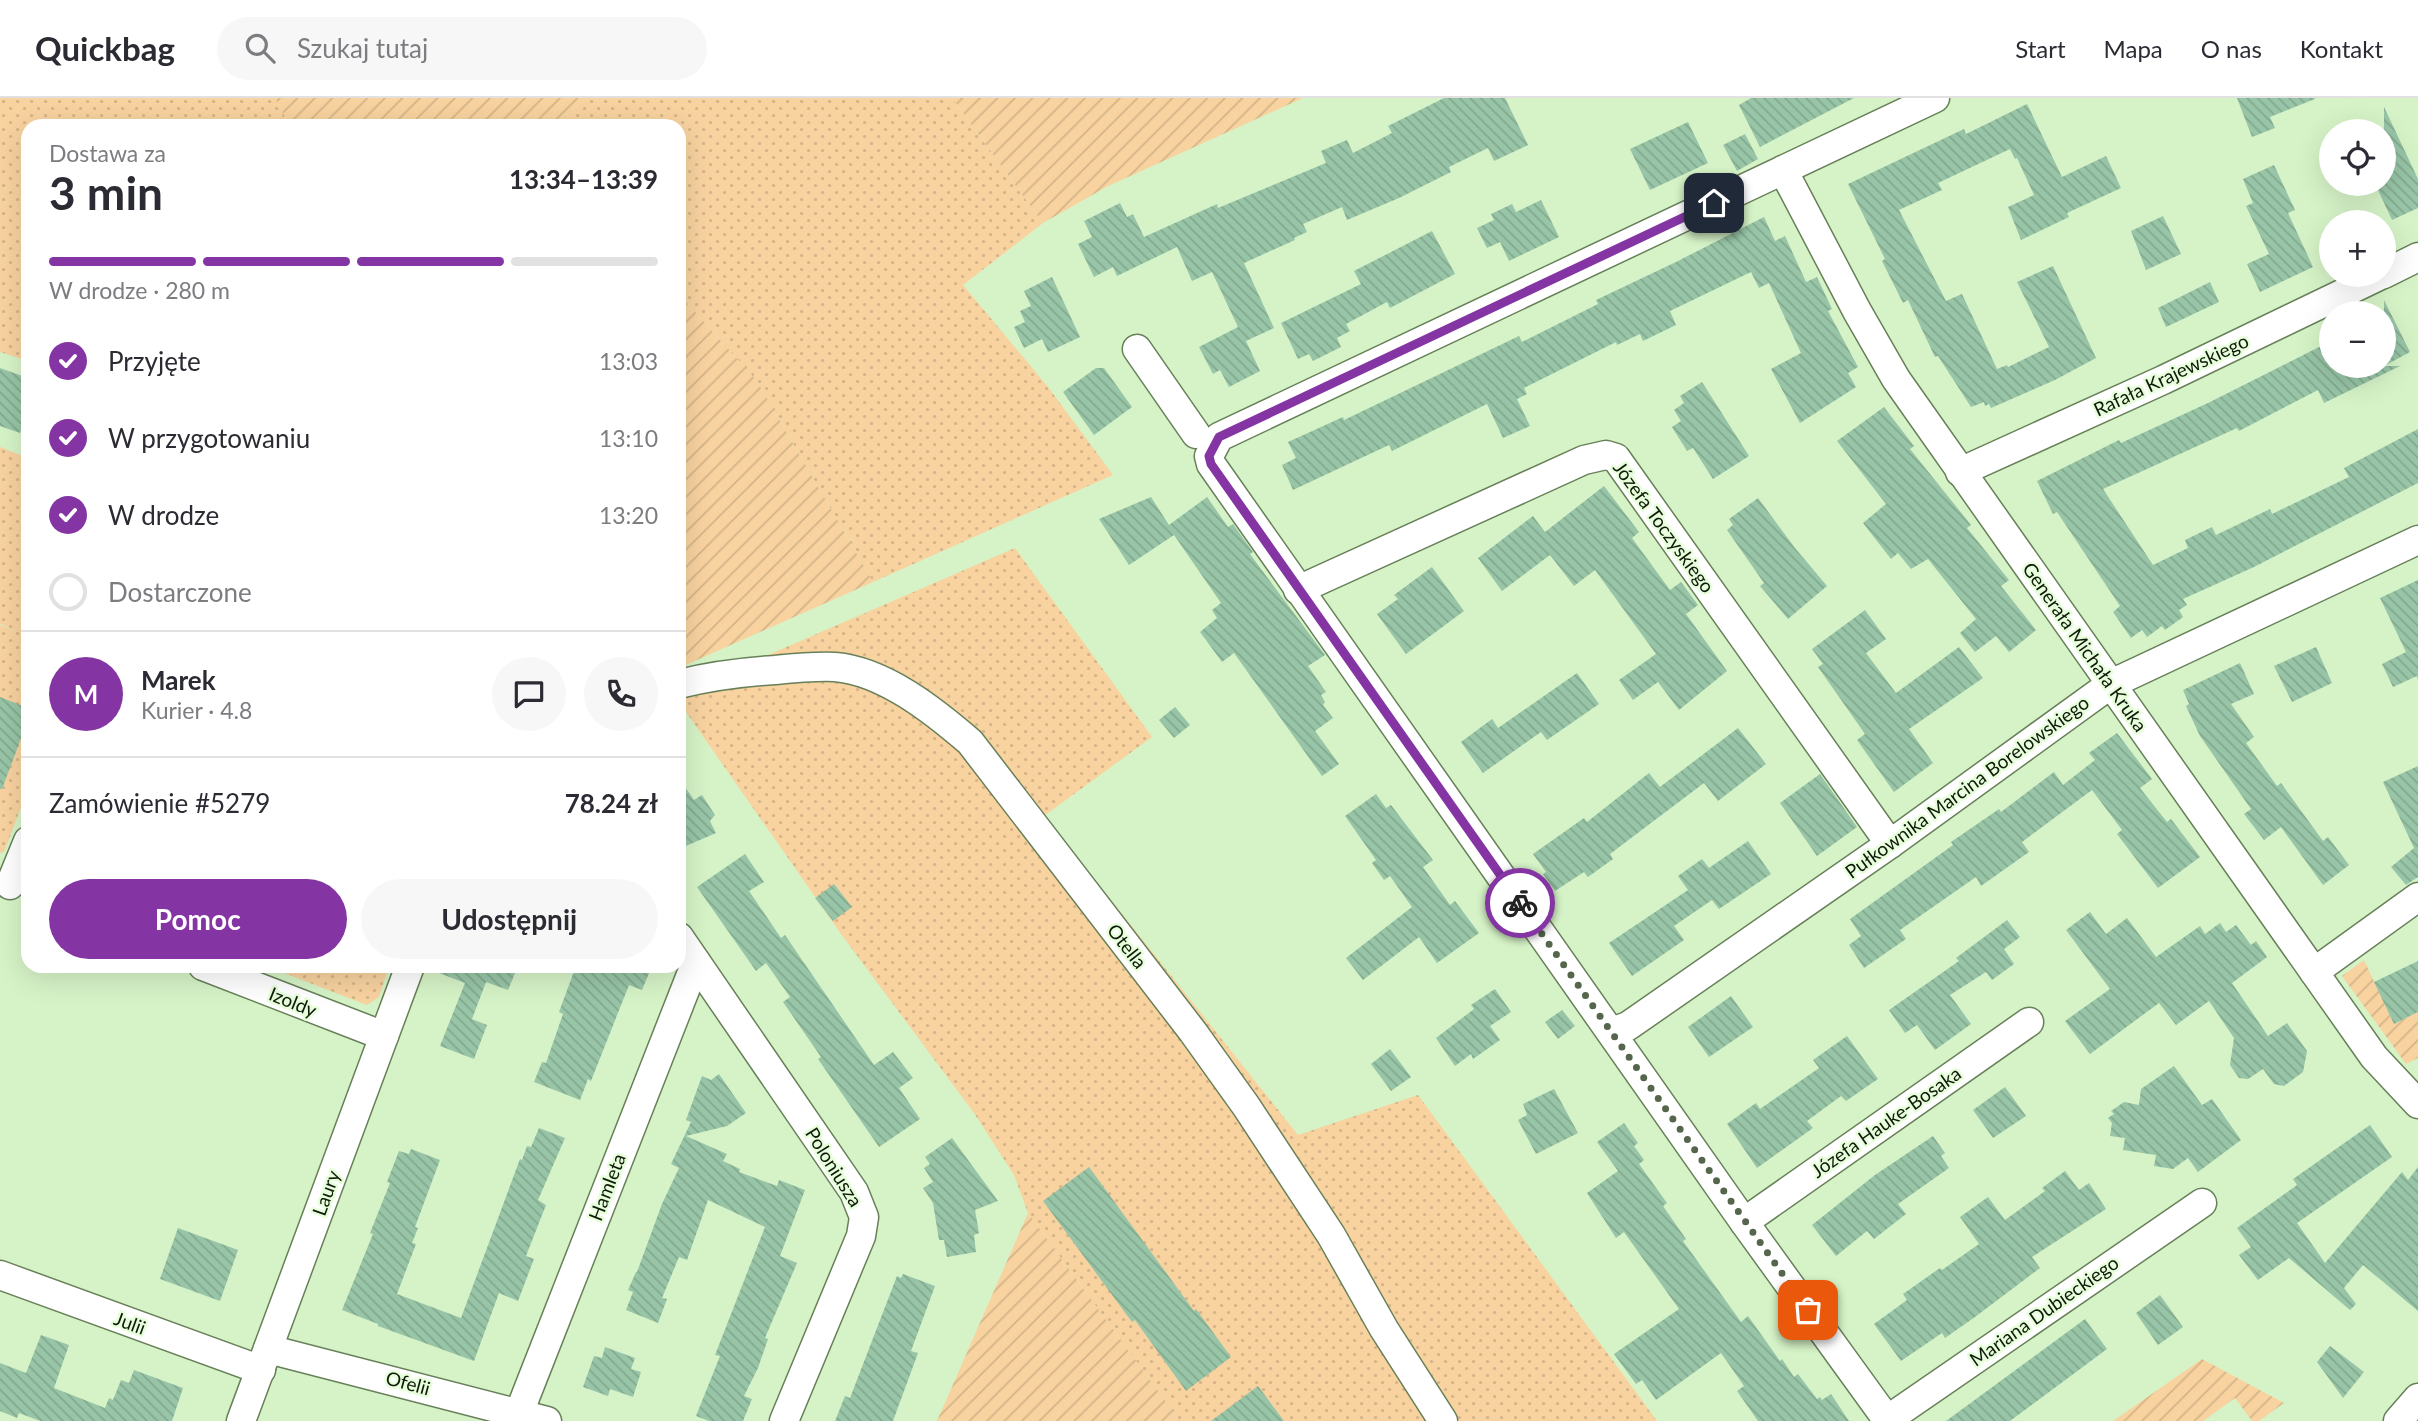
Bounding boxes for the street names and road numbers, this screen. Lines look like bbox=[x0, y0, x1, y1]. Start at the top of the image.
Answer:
street label: Rafała Krajewskiego bbox=[2090, 329, 2252, 421]
street label: Józefa Toczyskiego bbox=[1609, 456, 1720, 597]
street label: Generała Michała Kruka bbox=[2018, 558, 2153, 736]
street label: Pułkownika Marcina Borelowskiego bbox=[1840, 690, 2093, 883]
street label: Otella bbox=[1103, 919, 1152, 973]
street label: Izoldy bbox=[266, 982, 320, 1021]
street label: Józefa Hauke-Bosaka bbox=[1806, 1061, 1965, 1182]
street label: Poloniusza bbox=[801, 1123, 868, 1211]
street label: Hamleta bbox=[583, 1150, 630, 1224]
street label: Laury bbox=[307, 1167, 344, 1219]
street label: Mariana Dubieckiego bbox=[1965, 1251, 2123, 1371]
street label: Julii bbox=[111, 1306, 149, 1339]
street label: Ofelii bbox=[383, 1366, 433, 1399]

